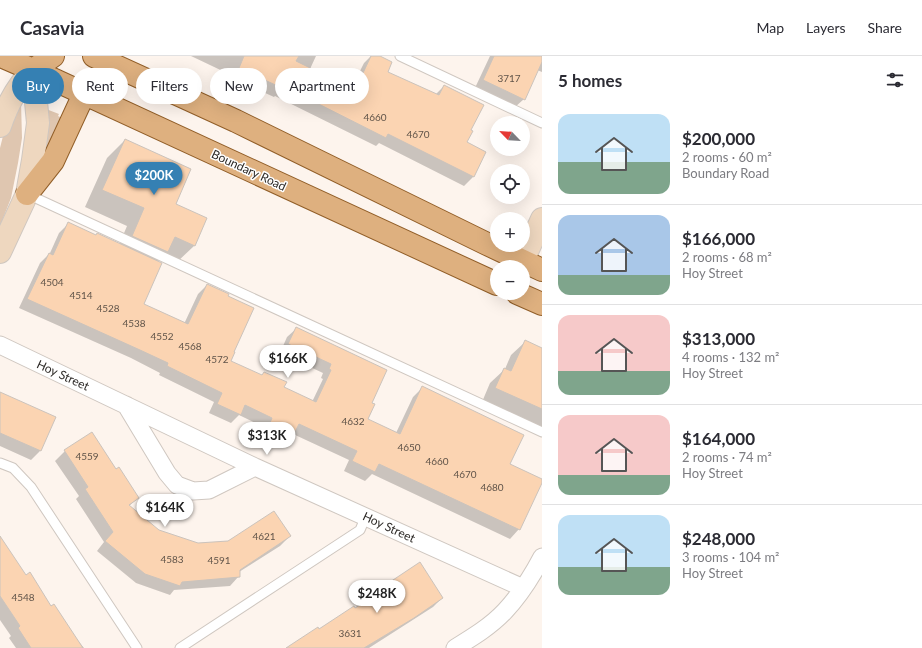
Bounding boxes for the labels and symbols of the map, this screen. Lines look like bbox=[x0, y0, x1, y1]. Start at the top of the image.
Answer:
house number: 3717 bbox=[497, 72, 521, 84]
house number: 4660 bbox=[363, 111, 387, 123]
north arrow bbox=[490, 116, 530, 156]
house number: 4670 bbox=[406, 128, 430, 140]
street label: Boundary Road bbox=[209, 146, 289, 194]
pin: $200K bbox=[126, 162, 182, 196]
house number: 4504 bbox=[40, 276, 64, 288]
house number: 4514 bbox=[69, 289, 93, 301]
house number: 4528 bbox=[96, 302, 120, 314]
house number: 4538 bbox=[122, 317, 146, 329]
house number: 4552 bbox=[150, 330, 174, 342]
house number: 4568 bbox=[178, 340, 202, 352]
pin: $166K bbox=[260, 345, 316, 379]
house number: 4572 bbox=[205, 353, 229, 365]
street label: Hoy Street bbox=[34, 356, 92, 394]
house number: 4632 bbox=[341, 415, 365, 427]
pin: $313K bbox=[239, 422, 295, 456]
house number: 4650 bbox=[397, 441, 421, 453]
house number: 4559 bbox=[75, 450, 99, 462]
house number: 4660 bbox=[425, 455, 449, 467]
house number: 4670 bbox=[453, 468, 477, 480]
house number: 4680 bbox=[480, 481, 504, 493]
pin: $164K bbox=[137, 494, 193, 528]
street label: Hoy Street bbox=[360, 508, 418, 546]
house number: 4621 bbox=[252, 530, 276, 542]
house number: 4583 bbox=[160, 553, 184, 565]
house number: 4591 bbox=[207, 554, 231, 566]
pin: $248K bbox=[349, 580, 405, 614]
house number: 4548 bbox=[11, 591, 35, 603]
house number: 3631 bbox=[338, 627, 362, 639]

